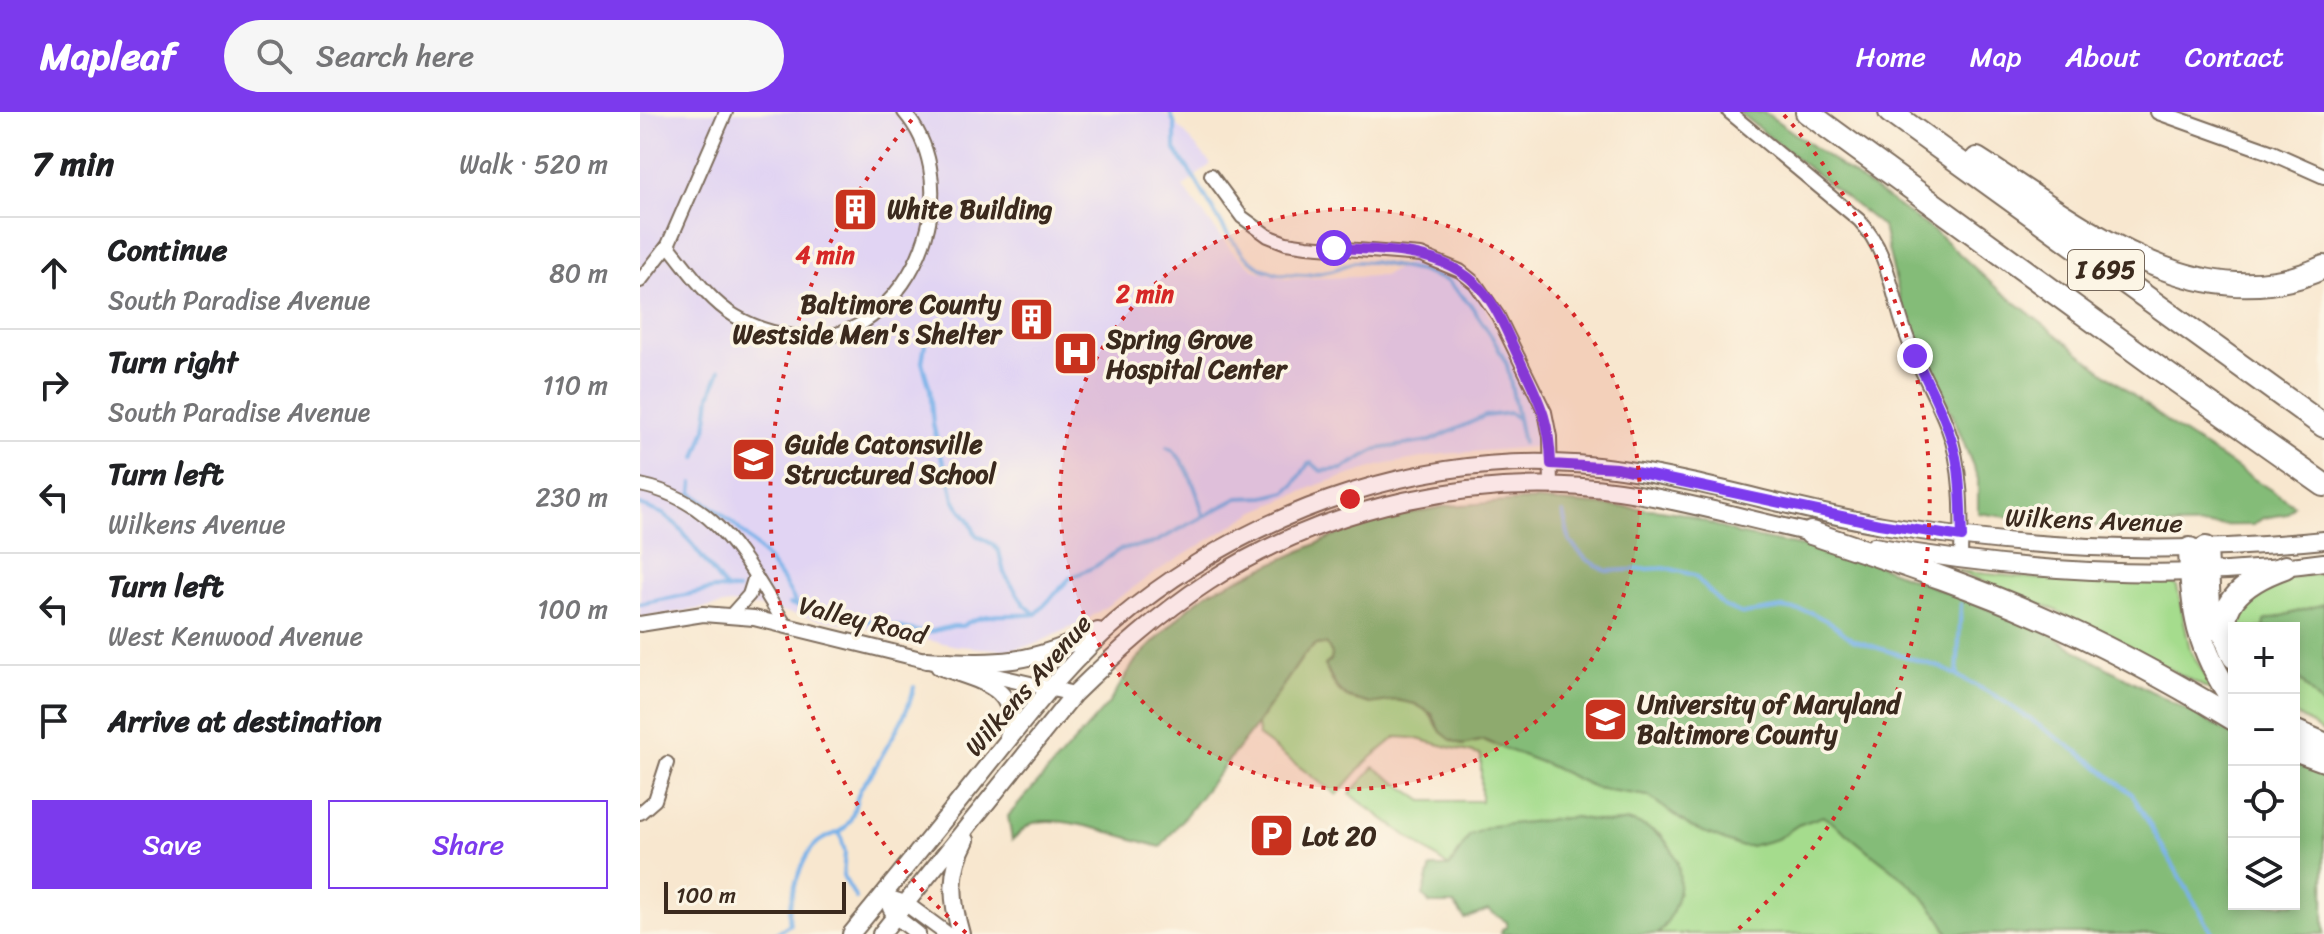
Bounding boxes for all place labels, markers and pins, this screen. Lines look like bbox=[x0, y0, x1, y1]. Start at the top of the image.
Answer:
building icon: White Building bbox=[832, 185, 880, 233]
place label: White Building bbox=[887, 186, 1053, 232]
place label: Baltimore County Westside Men's Shelter bbox=[732, 281, 1003, 357]
building icon: Baltimore County Westside Men's Shelter bbox=[1008, 295, 1056, 343]
place label: Spring Grove Hospital Center bbox=[1105, 316, 1289, 392]
hospital icon: Spring Grove Hospital Center bbox=[1051, 330, 1099, 378]
place label: Guide Catonsville Structured School bbox=[784, 421, 998, 497]
school or university icon: Guide Catonsville Structured School bbox=[730, 435, 778, 483]
centre of rings bbox=[1336, 485, 1364, 513]
place label: University of Maryland Baltimore County bbox=[1637, 681, 1902, 757]
school or university icon: University of Maryland Baltimore County bbox=[1582, 695, 1630, 743]
parking icon: Lot 20 bbox=[1247, 812, 1295, 860]
place label: Lot 20 bbox=[1302, 813, 1377, 859]

